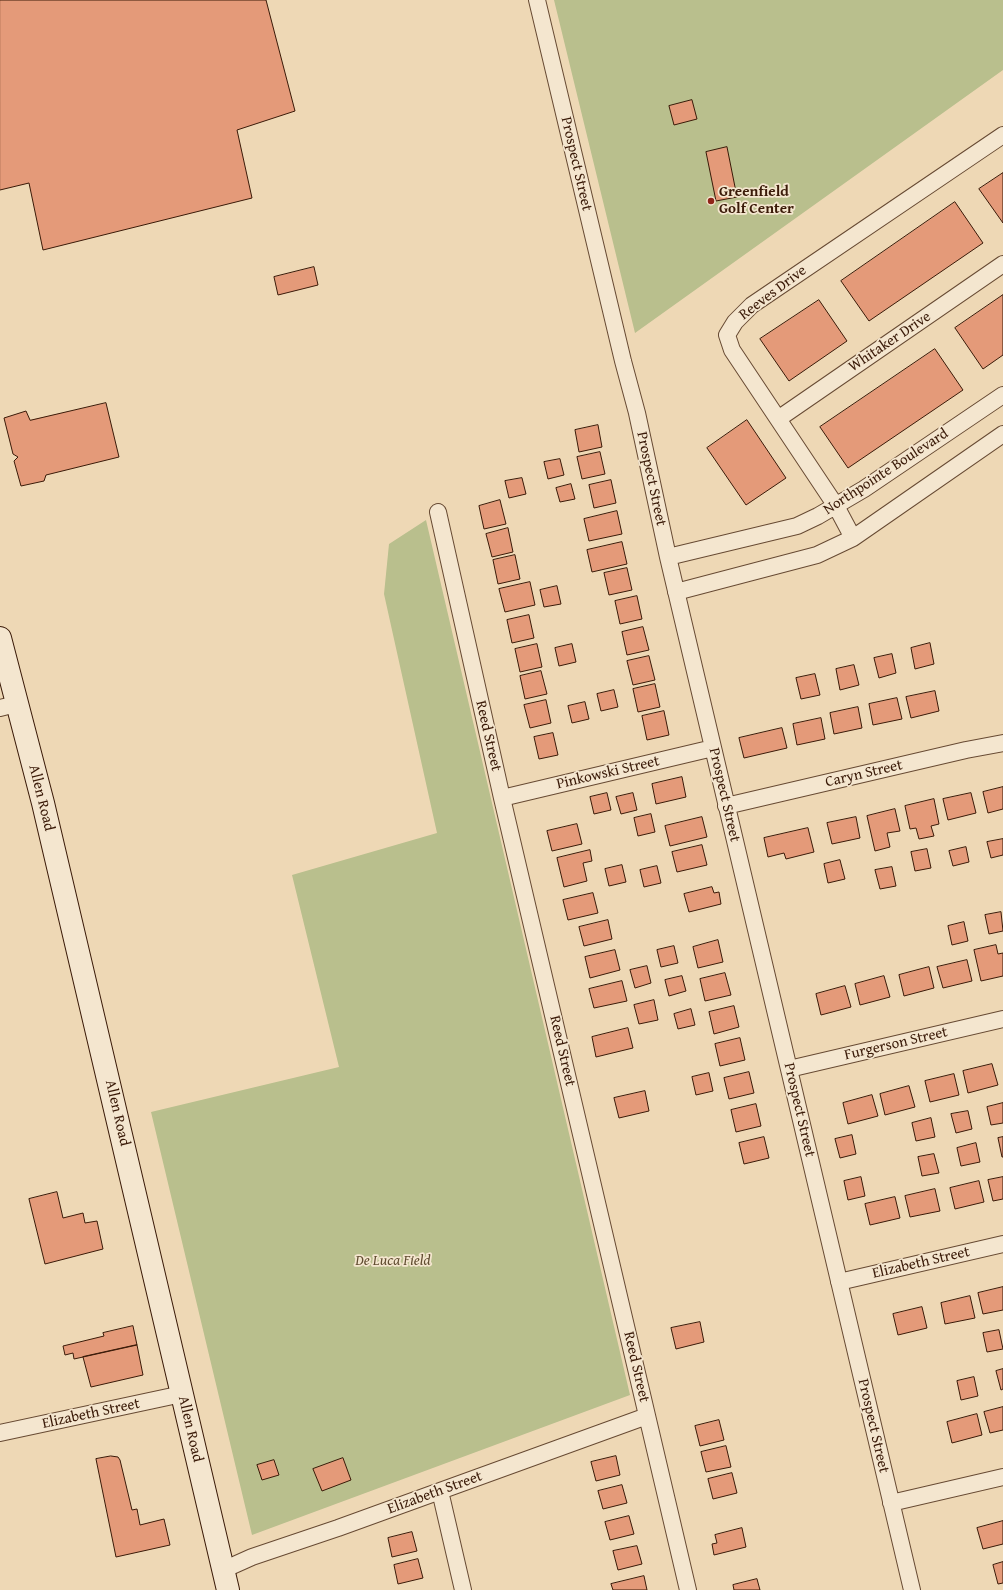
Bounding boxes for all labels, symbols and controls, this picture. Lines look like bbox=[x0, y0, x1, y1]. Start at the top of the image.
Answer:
street label: Prospect Street bbox=[556, 115, 596, 213]
place label: Greenfield Golf Center bbox=[719, 183, 794, 218]
marker: Greenfield Golf Center bbox=[706, 196, 716, 206]
street label: Reeves Drive bbox=[736, 262, 810, 324]
street label: Whitaker Drive bbox=[845, 308, 935, 376]
street label: Northpointe Boulevard bbox=[820, 425, 952, 519]
street label: Prospect Street bbox=[632, 430, 670, 528]
street label: Reed Street bbox=[471, 699, 505, 773]
street label: Prospect Street bbox=[704, 746, 744, 844]
street label: Pinkowski Street bbox=[555, 752, 661, 794]
street label: Caryn Street bbox=[824, 756, 904, 792]
street label: Allen Road bbox=[24, 763, 58, 833]
street label: Reed Street bbox=[545, 1014, 579, 1088]
street label: Furgerson Street bbox=[843, 1023, 949, 1065]
street label: Prospect Street bbox=[779, 1061, 819, 1159]
street label: Allen Road bbox=[101, 1078, 133, 1148]
street label: Elizabeth Street bbox=[871, 1243, 971, 1283]
park label: De Luca Field bbox=[355, 1252, 431, 1270]
street label: Reed Street bbox=[619, 1330, 653, 1404]
street label: Prospect Street bbox=[853, 1377, 893, 1475]
street label: Allen Road bbox=[174, 1394, 206, 1464]
street label: Elizabeth Street bbox=[40, 1395, 142, 1433]
street label: Elizabeth Street bbox=[385, 1468, 485, 1518]

